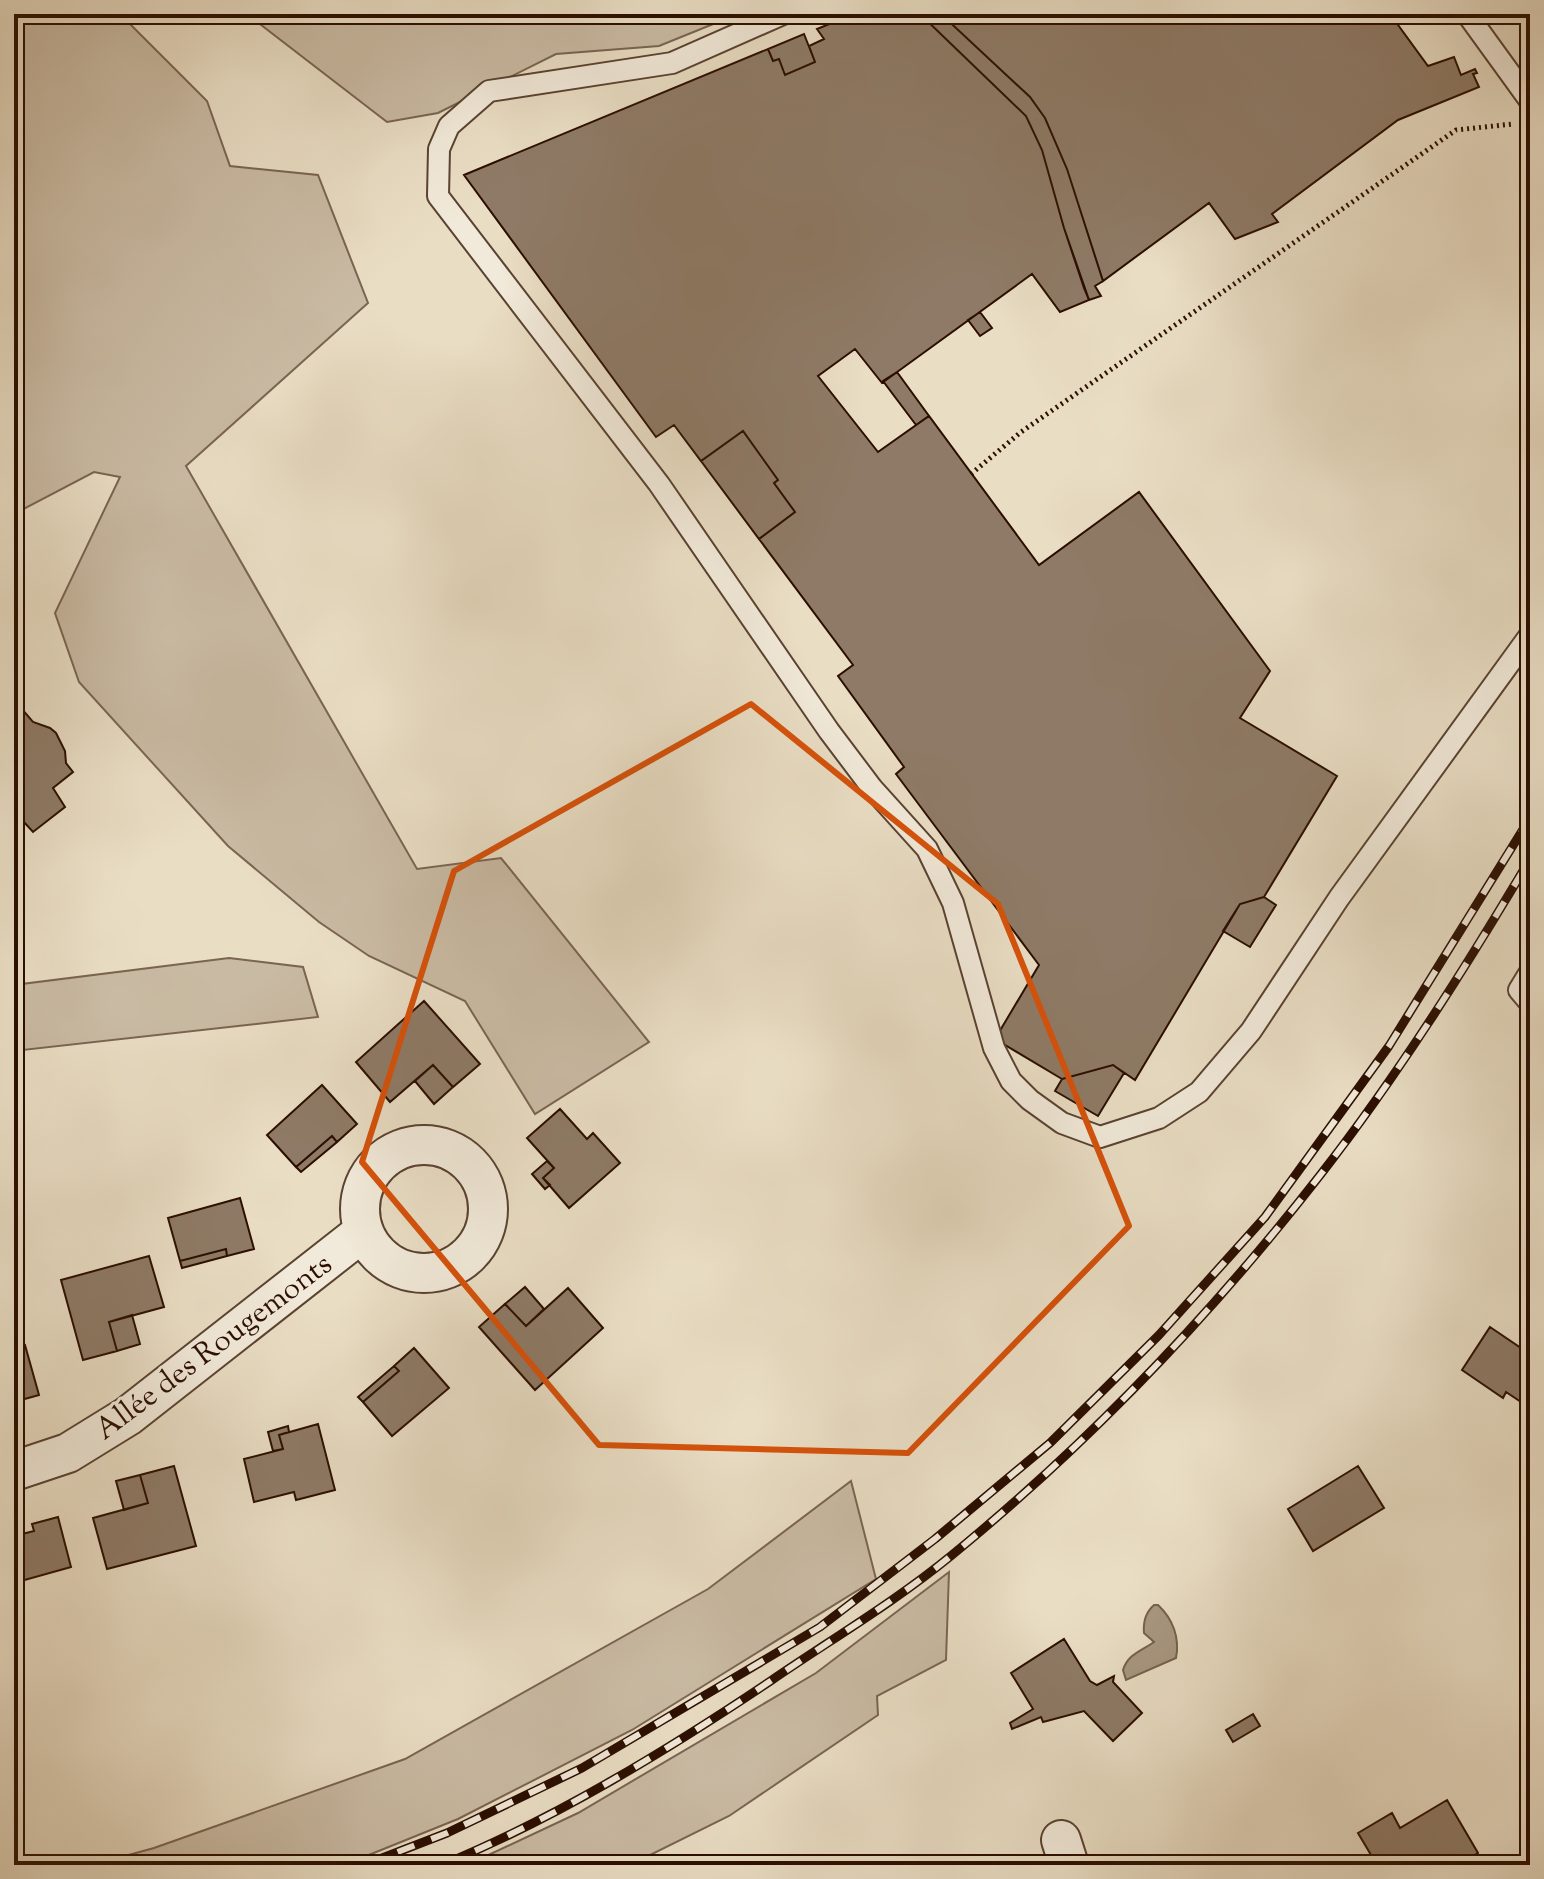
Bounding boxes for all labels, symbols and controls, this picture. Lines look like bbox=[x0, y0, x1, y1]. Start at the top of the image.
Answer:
street label: Allée des Rougemonts bbox=[87, 1244, 342, 1452]

